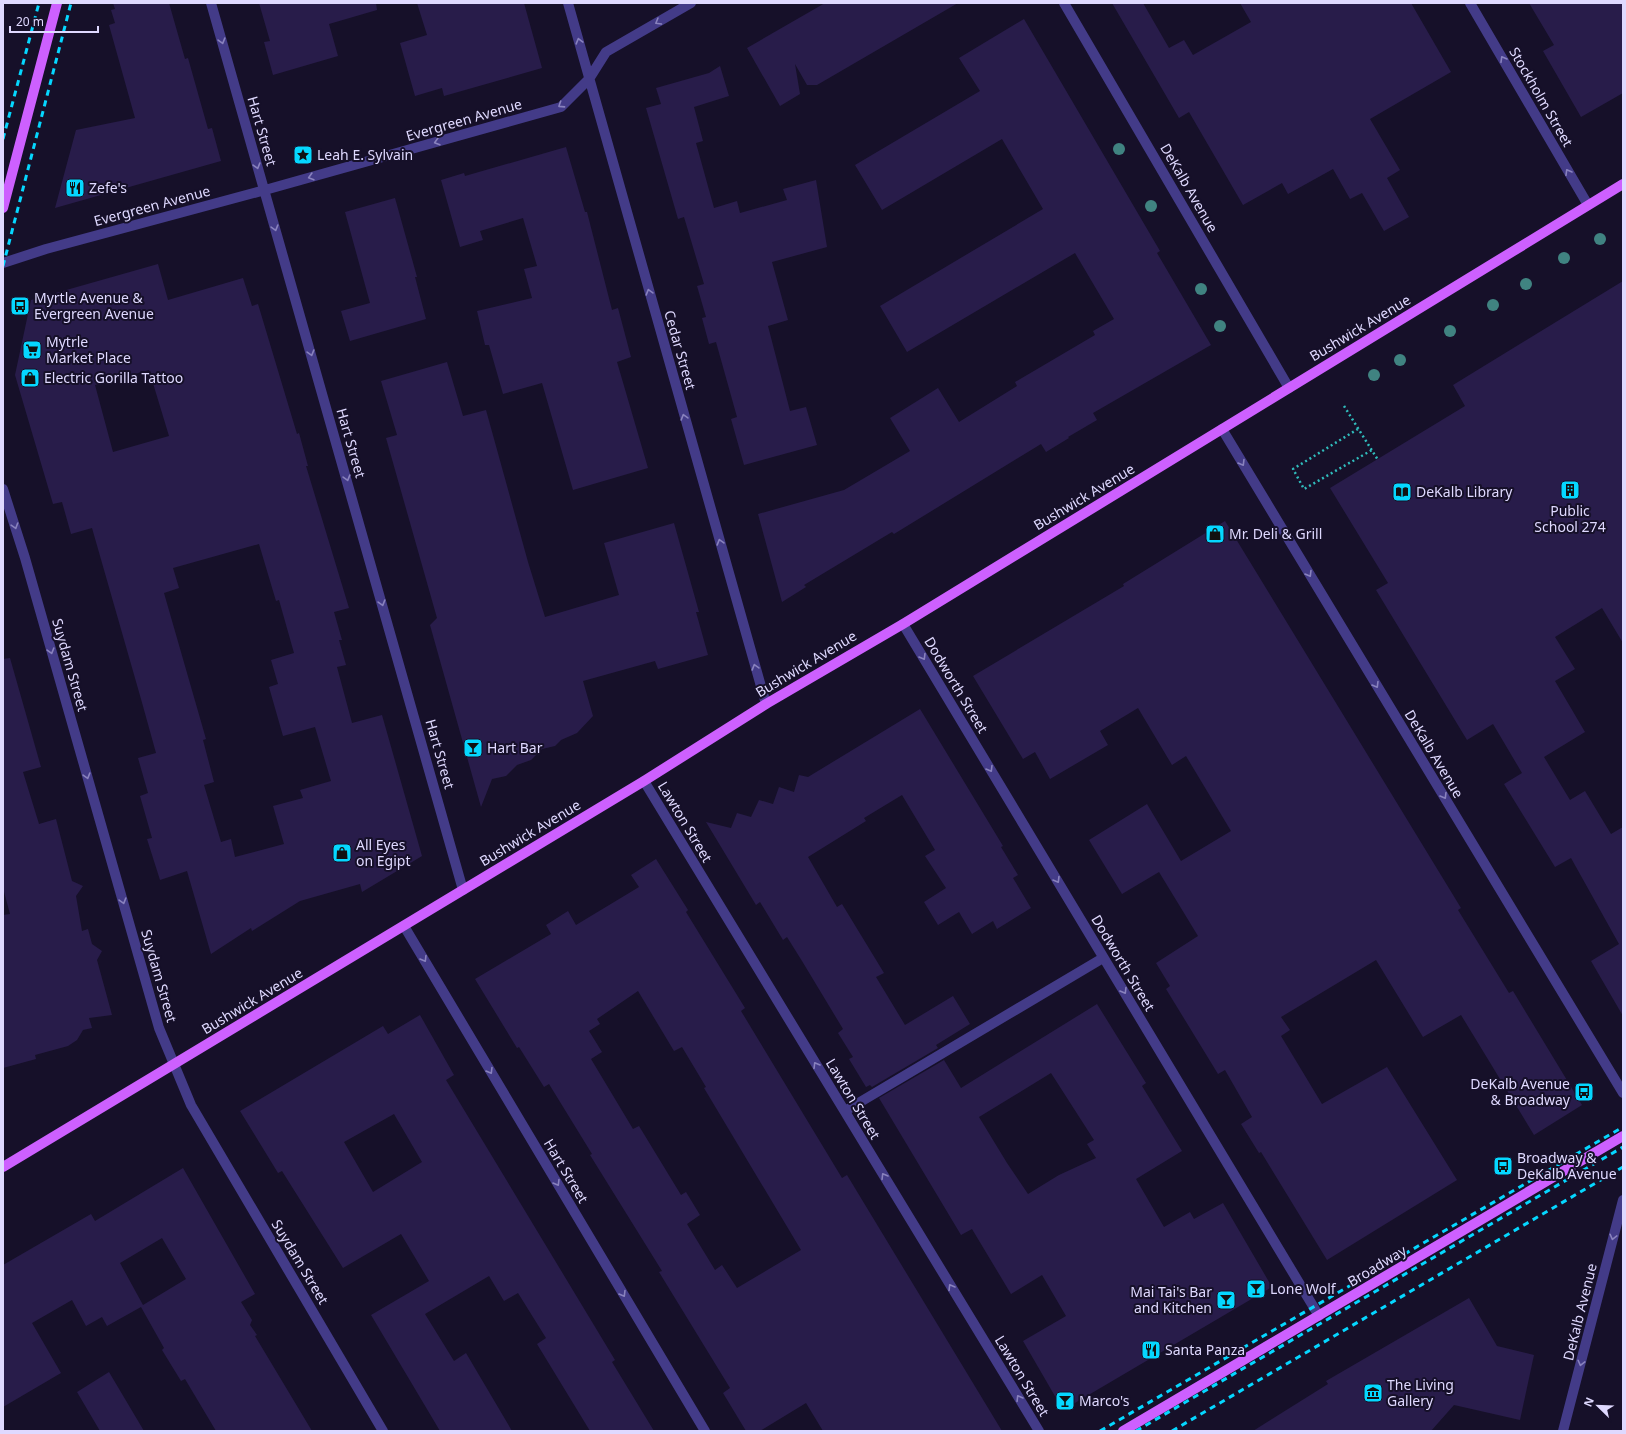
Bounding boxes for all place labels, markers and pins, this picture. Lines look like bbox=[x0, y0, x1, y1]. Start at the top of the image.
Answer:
place icon: Leah E. Sylvain bbox=[292, 144, 314, 166]
place label: Leah E. Sylvain bbox=[317, 145, 413, 164]
restaurant icon: Zefe's bbox=[64, 177, 86, 199]
place label: Zefe's bbox=[89, 178, 127, 197]
place label: Myrtle Avenue & Evergreen Avenue bbox=[34, 288, 154, 323]
bus stop icon: Myrtle Avenue & Evergreen Avenue bbox=[9, 295, 31, 317]
place label: Mytrle Market Place bbox=[46, 332, 131, 367]
supermarket icon: Mytrle Market Place bbox=[21, 339, 43, 361]
shop icon: Electric Gorilla Tattoo bbox=[19, 367, 41, 389]
place label: Electric Gorilla Tattoo bbox=[44, 368, 183, 387]
building icon: Public School 274 bbox=[1559, 479, 1581, 501]
library icon: DeKalb Library bbox=[1391, 481, 1413, 503]
place label: DeKalb Library bbox=[1416, 482, 1513, 501]
place label: Public School 274 bbox=[1534, 501, 1606, 536]
shop icon: Mr. Deli & Grill bbox=[1204, 523, 1226, 545]
place label: Mr. Deli & Grill bbox=[1229, 524, 1322, 543]
bar icon: Hart Bar bbox=[462, 737, 484, 759]
place label: Hart Bar bbox=[487, 738, 543, 757]
place label: All Eyes on Egipt bbox=[356, 835, 410, 870]
shop icon: All Eyes on Egipt bbox=[331, 842, 353, 864]
place label: DeKalb Avenue & Broadway bbox=[1470, 1074, 1571, 1109]
bus stop icon: DeKalb Avenue & Broadway bbox=[1573, 1081, 1595, 1103]
place label: Broadway & DeKalb Avenue bbox=[1517, 1148, 1617, 1183]
bus stop icon: Broadway & DeKalb Avenue bbox=[1492, 1155, 1514, 1177]
bar icon: Lone Wolf bbox=[1245, 1278, 1267, 1300]
place label: Lone Wolf bbox=[1270, 1279, 1337, 1298]
place label: Mai Tai's Bar and Kitchen bbox=[1130, 1282, 1212, 1317]
bar icon: Mai Tai's Bar and Kitchen bbox=[1215, 1289, 1237, 1311]
restaurant icon: Santa Panza bbox=[1140, 1339, 1162, 1361]
place label: Santa Panza bbox=[1165, 1340, 1245, 1359]
place label: The Living Gallery bbox=[1387, 1375, 1454, 1410]
museum icon: The Living Gallery bbox=[1362, 1382, 1384, 1404]
bar icon: Marco's bbox=[1054, 1390, 1076, 1412]
place label: Marco's bbox=[1079, 1391, 1130, 1410]

